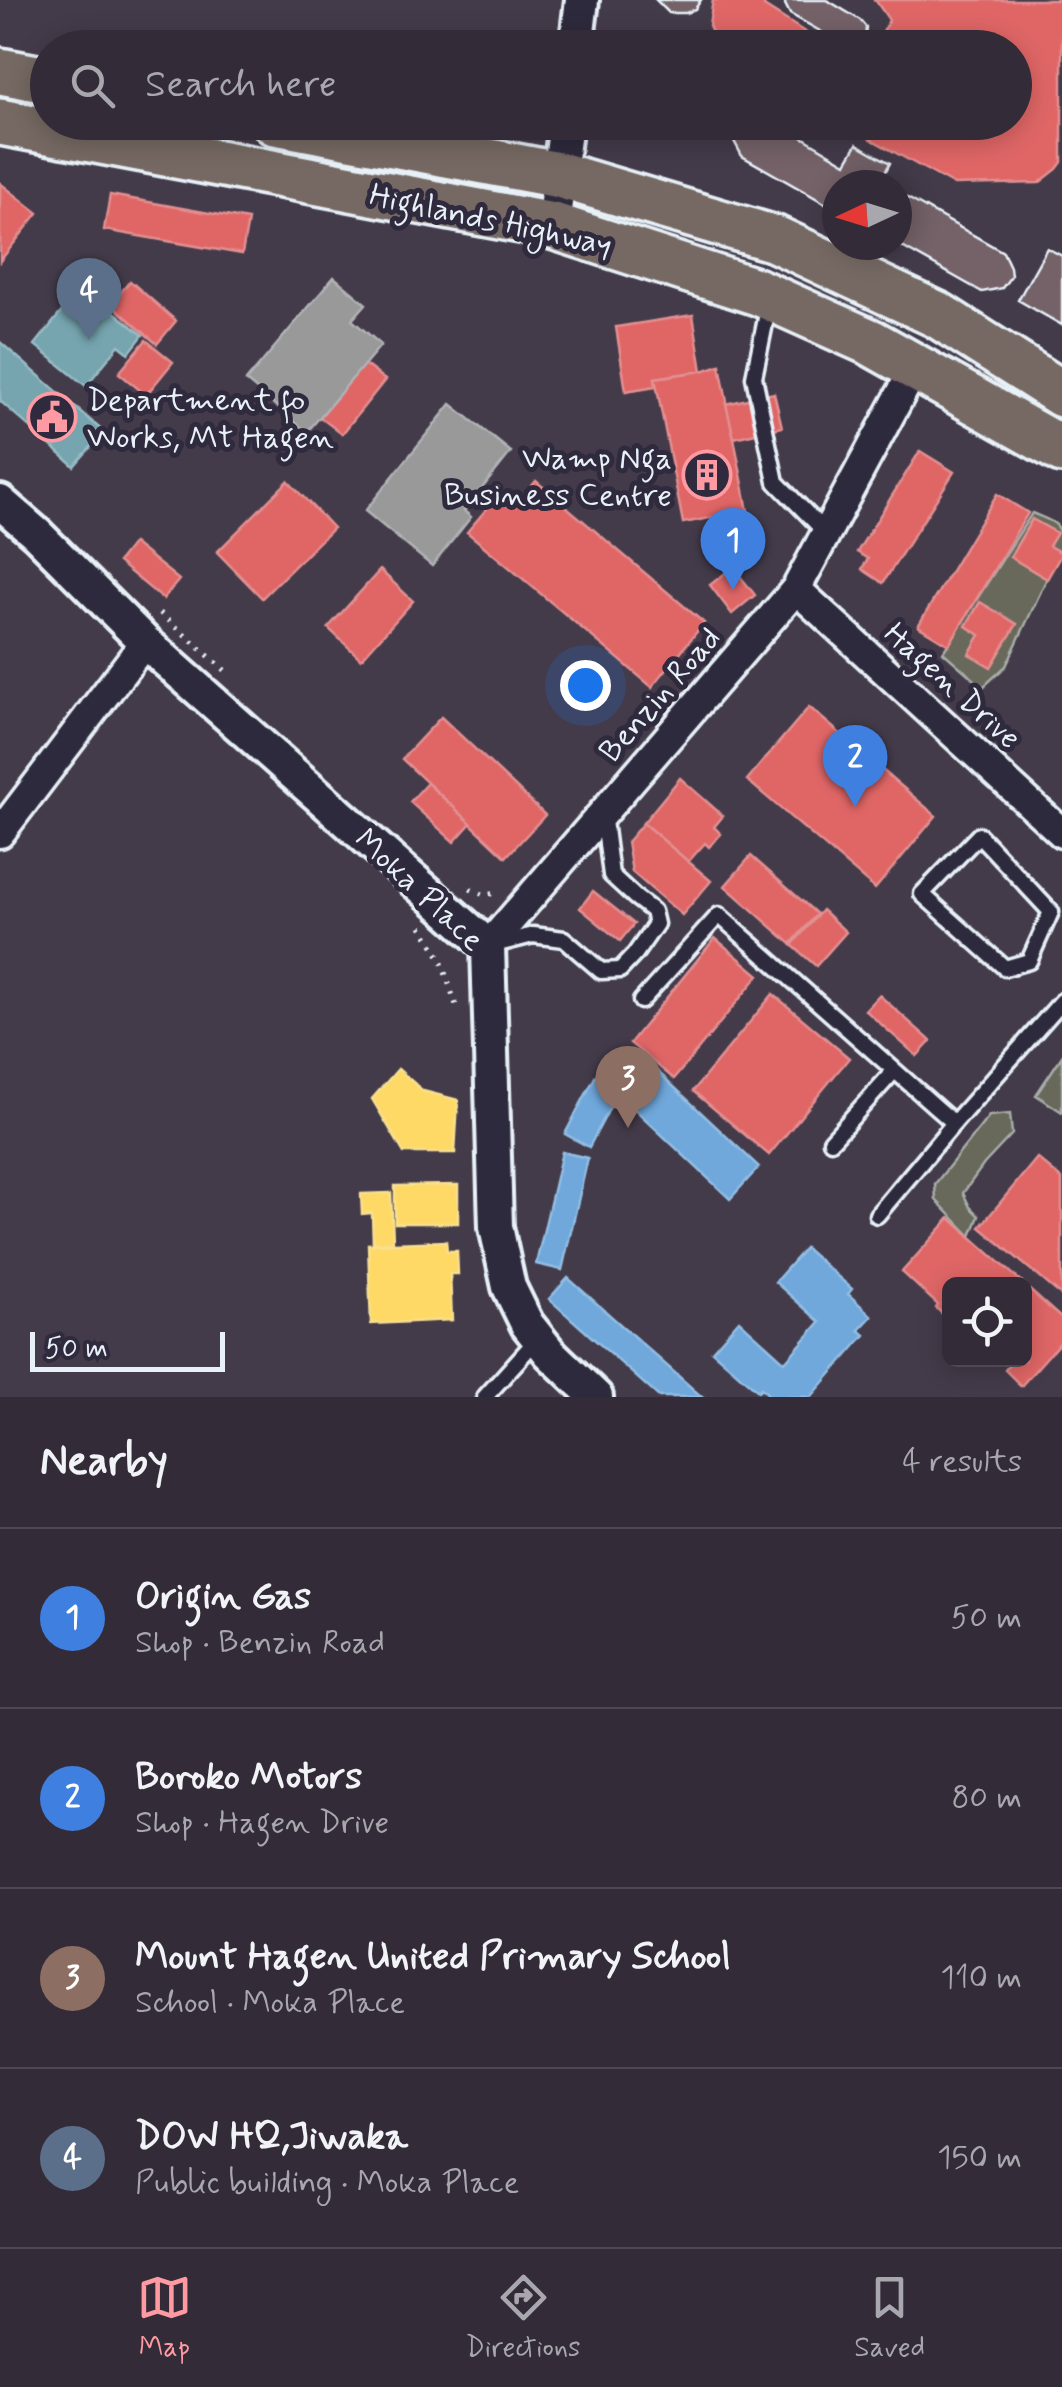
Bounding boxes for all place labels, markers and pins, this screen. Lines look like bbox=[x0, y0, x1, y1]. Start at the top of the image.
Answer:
pin: 4 bbox=[56, 258, 122, 340]
place label: Department fo Works, Mt Hagen bbox=[87, 380, 334, 462]
public building icon: Department fo Works, Mt Hagen bbox=[26, 391, 78, 443]
place label: Wamp Nga Business Centre bbox=[444, 438, 672, 517]
building icon: Wamp Nga Business Centre bbox=[681, 449, 733, 501]
pin: 1 bbox=[700, 508, 766, 590]
pin: 2 bbox=[822, 724, 888, 807]
pin: 3 bbox=[596, 1046, 660, 1128]

